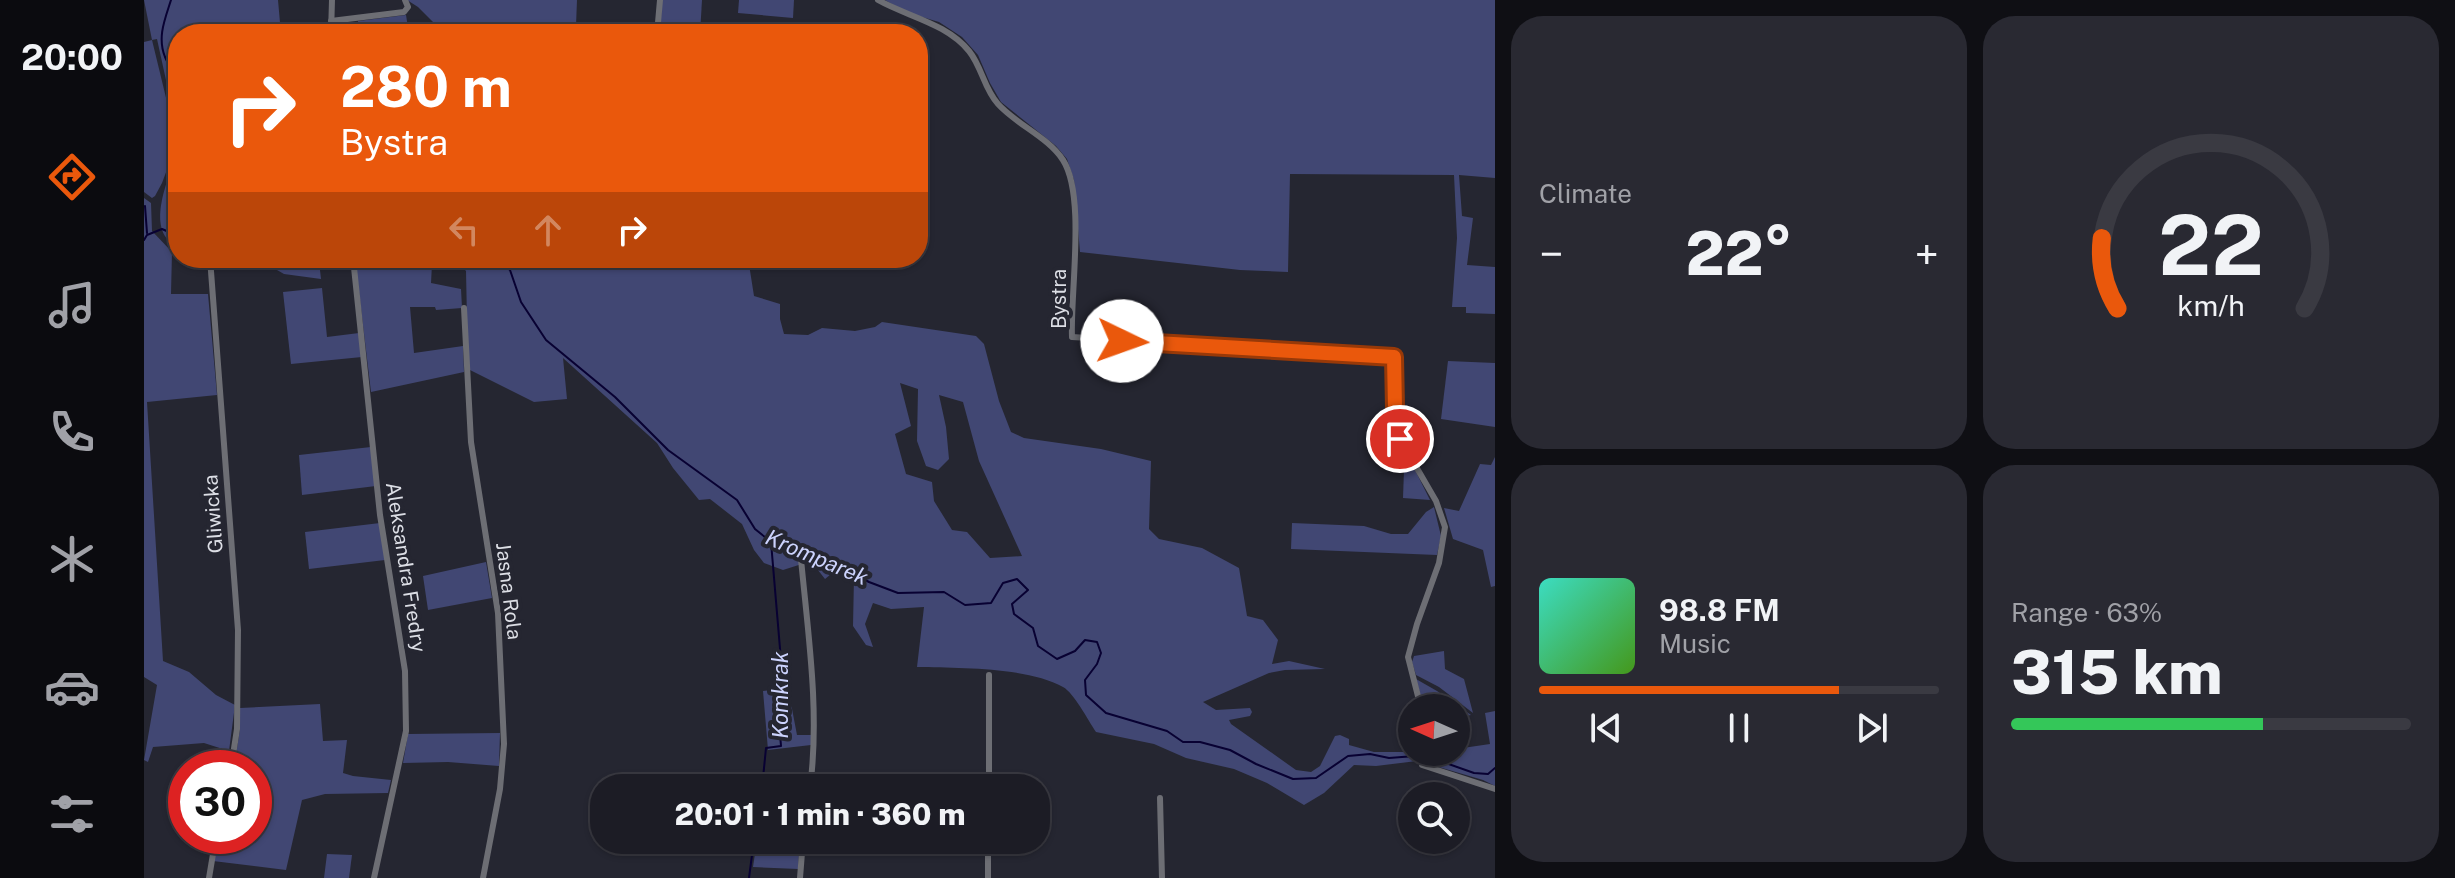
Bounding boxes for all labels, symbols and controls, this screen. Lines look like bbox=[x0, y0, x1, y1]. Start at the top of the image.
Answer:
text: 20:00 bbox=[21, 36, 123, 78]
text: 280 m bbox=[340, 54, 512, 120]
icon: right bbox=[208, 56, 312, 160]
text: Bystra bbox=[340, 121, 448, 163]
icon: directions bbox=[44, 149, 100, 205]
text: Climate bbox=[1539, 178, 1632, 209]
text: 22 bbox=[2158, 195, 2264, 293]
icon: left bbox=[442, 208, 486, 252]
icon: ahead bbox=[526, 208, 570, 252]
icon: right bbox=[610, 208, 654, 252]
text: 22° bbox=[1685, 218, 1793, 289]
text: − bbox=[1539, 228, 1563, 280]
text: + bbox=[1915, 228, 1939, 280]
street label: Bystra bbox=[1047, 269, 1071, 329]
icon: music bbox=[44, 277, 100, 333]
text: km/h bbox=[2177, 289, 2245, 322]
position arrow bbox=[1080, 299, 1164, 383]
icon: phone bbox=[44, 404, 100, 460]
pin bbox=[1366, 405, 1434, 473]
icon: arrive bbox=[1378, 417, 1422, 461]
street label: Gliwicka bbox=[198, 474, 228, 554]
street label: Aleksandra Fredry bbox=[381, 480, 431, 654]
water label: Kromparek bbox=[762, 524, 872, 590]
icon: climate bbox=[44, 531, 100, 587]
street label: Jasna Rola bbox=[491, 541, 527, 641]
text: 98.8 FM bbox=[1659, 592, 1780, 628]
text: Range · 63% bbox=[2011, 597, 2162, 628]
text: Music bbox=[1659, 628, 1731, 659]
text: 315 km bbox=[2011, 637, 2222, 708]
water label: Komkrak bbox=[767, 651, 793, 739]
icon: car bbox=[44, 659, 100, 715]
north arrow bbox=[1398, 694, 1470, 766]
map controls bbox=[1398, 694, 1470, 854]
icon: previous bbox=[1584, 706, 1628, 750]
icon: pause bbox=[1717, 706, 1761, 750]
icon: next bbox=[1850, 706, 1894, 750]
speed limit sign: 30 bbox=[168, 750, 272, 854]
button: search bbox=[1398, 782, 1470, 854]
icon: filters bbox=[44, 786, 100, 842]
text: 20:01 · 1 min · 360 m bbox=[675, 796, 965, 832]

